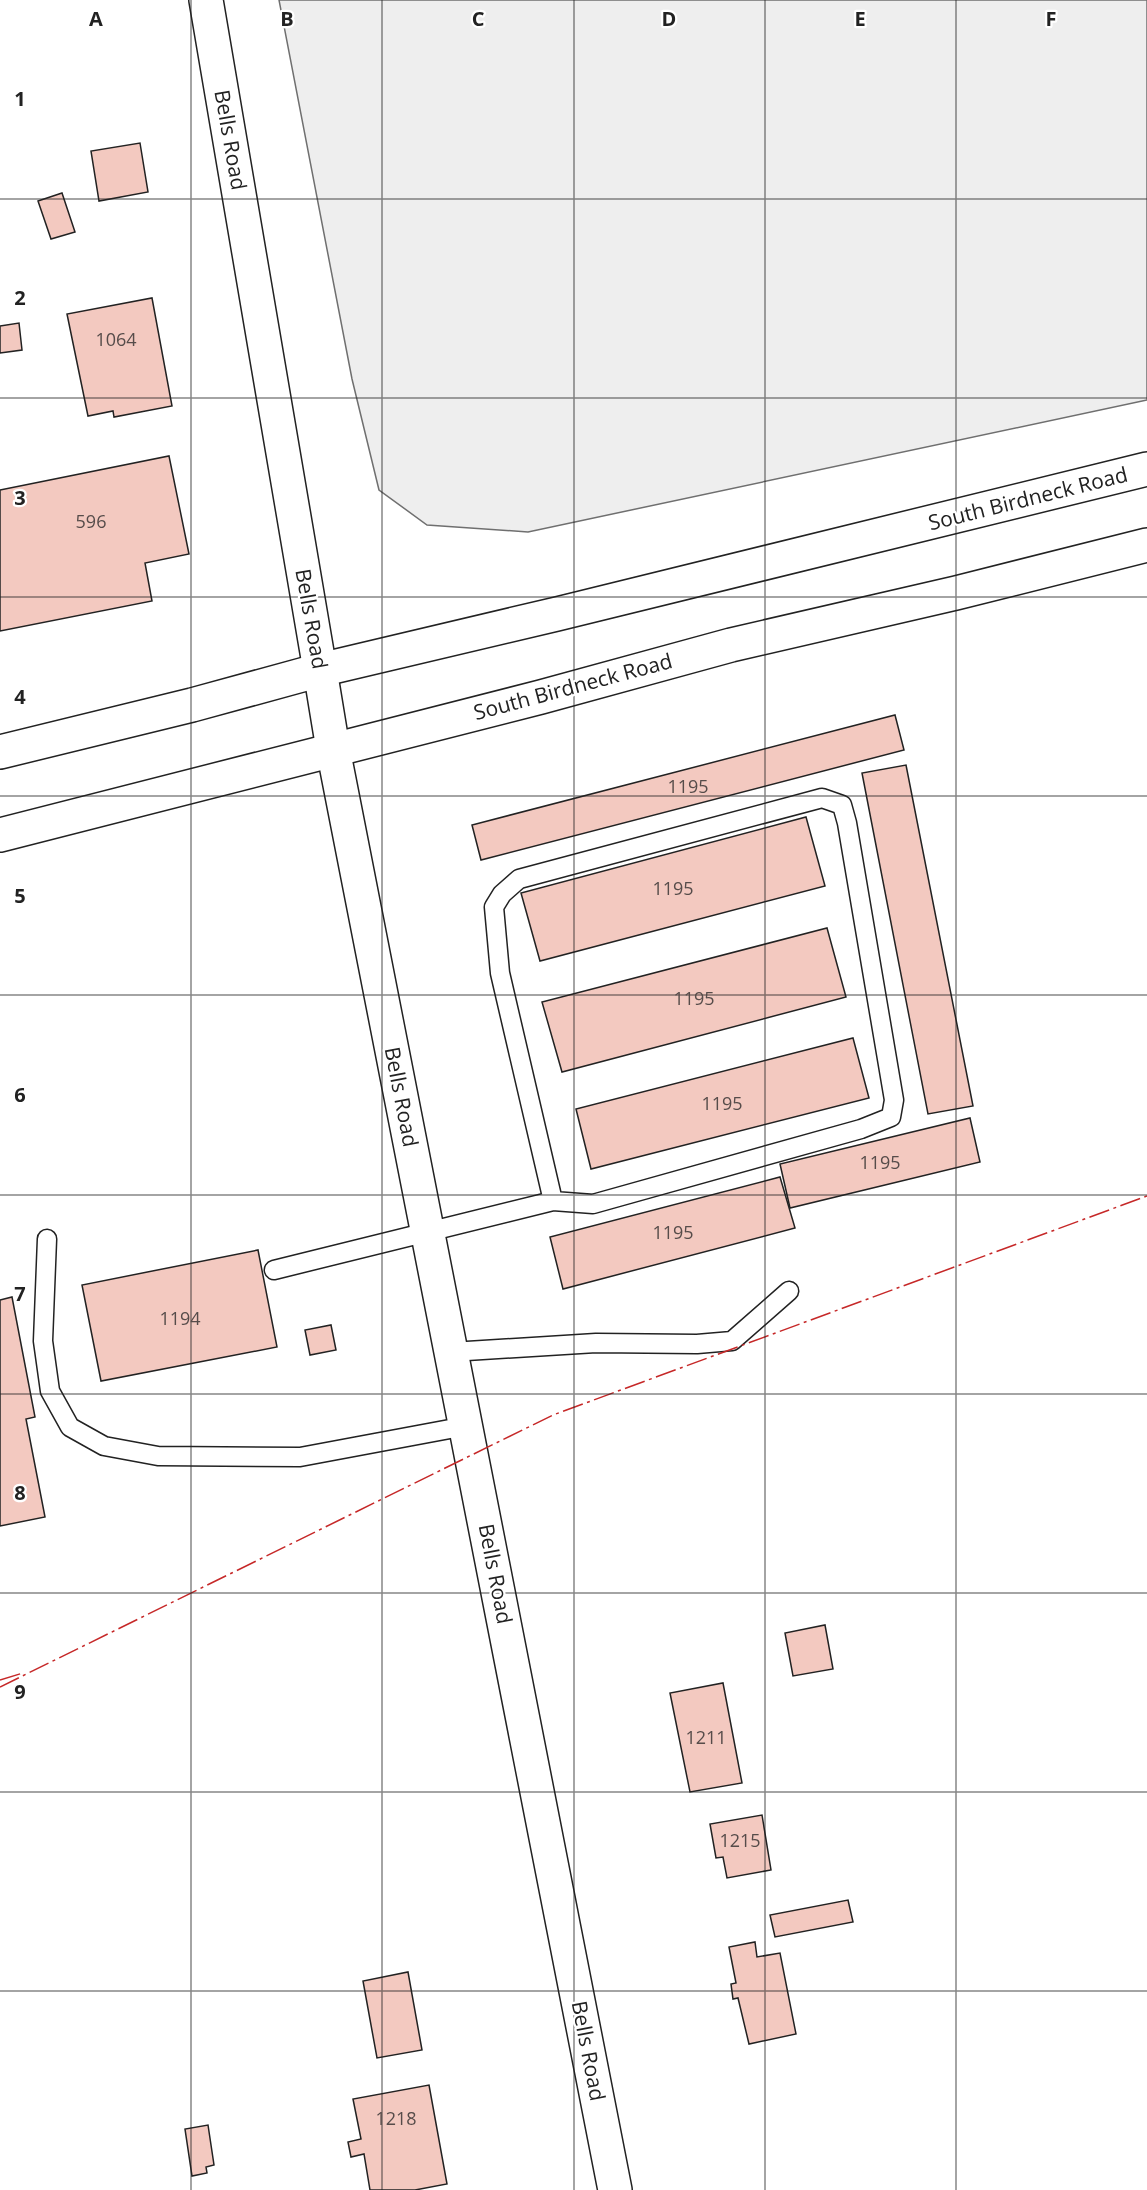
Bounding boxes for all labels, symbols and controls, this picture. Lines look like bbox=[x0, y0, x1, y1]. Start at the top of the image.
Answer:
text: A bbox=[89, 5, 103, 32]
text: B bbox=[280, 5, 294, 32]
text: C bbox=[472, 5, 485, 32]
text: D bbox=[662, 5, 676, 32]
text: E bbox=[854, 5, 866, 32]
text: F bbox=[1046, 5, 1056, 32]
text: 1 bbox=[14, 85, 26, 112]
street label: Bells Road bbox=[208, 87, 254, 192]
text: 2 bbox=[14, 284, 26, 311]
house number: 1064 bbox=[95, 327, 137, 351]
street label: South Birdneck Road bbox=[925, 460, 1130, 536]
text: 3 bbox=[14, 484, 26, 511]
house number: 596 bbox=[76, 509, 106, 533]
street label: Bells Road bbox=[289, 566, 335, 671]
street label: South Birdneck Road bbox=[470, 646, 675, 726]
text: 4 bbox=[14, 683, 26, 710]
house number: 1195 bbox=[667, 774, 709, 798]
house number: 1195 bbox=[652, 876, 694, 900]
text: 5 bbox=[14, 882, 26, 909]
house number: 1195 bbox=[673, 986, 715, 1010]
street label: Bells Road bbox=[379, 1044, 425, 1149]
text: 6 bbox=[14, 1081, 26, 1108]
house number: 1195 bbox=[701, 1091, 743, 1115]
house number: 1195 bbox=[859, 1150, 901, 1174]
house number: 1195 bbox=[652, 1220, 694, 1244]
text: 7 bbox=[14, 1280, 26, 1307]
house number: 1194 bbox=[159, 1306, 201, 1330]
text: 8 bbox=[14, 1479, 26, 1506]
street label: Bells Road bbox=[473, 1521, 519, 1626]
text: 9 bbox=[14, 1678, 26, 1705]
house number: 1211 bbox=[685, 1725, 727, 1749]
house number: 1215 bbox=[719, 1828, 761, 1852]
street label: Bells Road bbox=[566, 1998, 612, 2103]
house number: 1218 bbox=[375, 2106, 417, 2130]

